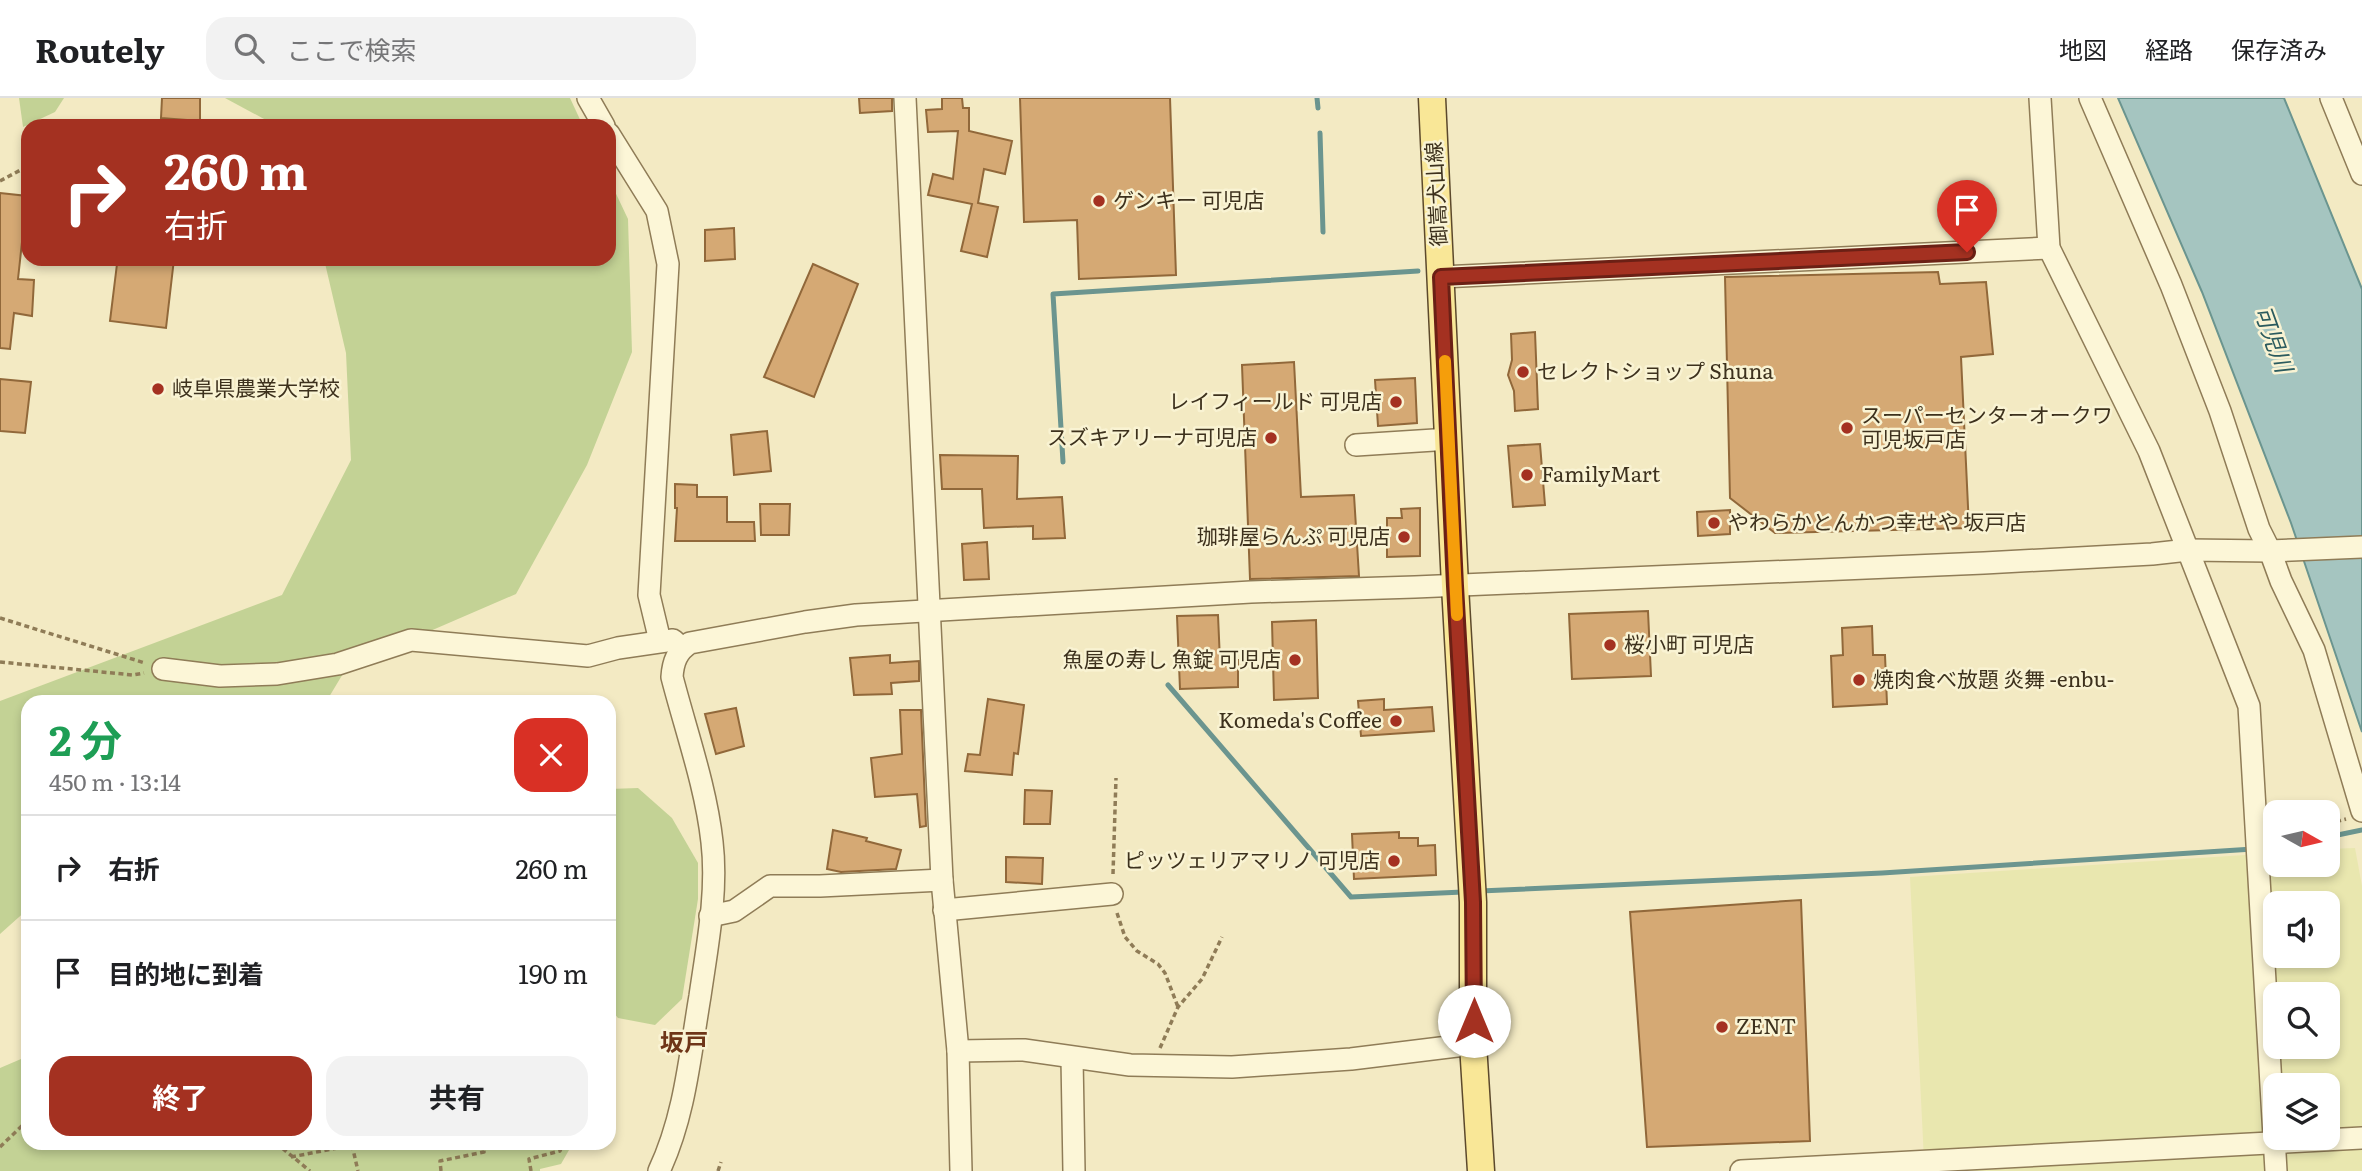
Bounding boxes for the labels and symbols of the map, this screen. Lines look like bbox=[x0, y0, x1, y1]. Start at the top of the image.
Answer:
street label: 御嵩犬山線 bbox=[1416, 141, 1453, 247]
pin bbox=[1937, 180, 1997, 252]
place label: ゲンキー 可児店 bbox=[1113, 183, 1264, 214]
marker: ゲンキー 可児店 bbox=[1091, 193, 1107, 209]
water label: 可児川 bbox=[2247, 300, 2304, 379]
place label: セレクトショップ Shuna bbox=[1537, 354, 1774, 385]
marker: セレクトショップ Shuna bbox=[1515, 364, 1531, 380]
place label: 岐阜県農業大学校 bbox=[172, 371, 340, 402]
marker: 岐阜県農業大学校 bbox=[150, 381, 166, 397]
place label: レイフィールド 可児店 bbox=[1168, 384, 1382, 415]
marker: レイフィールド 可児店 bbox=[1388, 394, 1404, 410]
place label: スーパーセンターオークワ 可児坂戸店 bbox=[1861, 398, 2113, 453]
place label: スズキアリーナ可児店 bbox=[1047, 420, 1257, 451]
marker: スーパーセンターオークワ 可児坂戸店 bbox=[1839, 420, 1855, 436]
marker: スズキアリーナ可児店 bbox=[1263, 430, 1279, 446]
place label: FamilyMart bbox=[1541, 457, 1661, 488]
marker: FamilyMart bbox=[1519, 467, 1535, 483]
place label: やわらかとんかつ幸せや 坂戸店 bbox=[1728, 505, 2026, 536]
marker: やわらかとんかつ幸せや 坂戸店 bbox=[1706, 515, 1722, 531]
place label: 珈琲屋らんぷ 可児店 bbox=[1197, 519, 1390, 550]
marker: 珈琲屋らんぷ 可児店 bbox=[1396, 529, 1412, 545]
place label: 桜小町 可児店 bbox=[1624, 627, 1754, 658]
marker: 桜小町 可児店 bbox=[1602, 637, 1618, 653]
place label: 魚屋の寿し 魚錠 可児店 bbox=[1063, 642, 1281, 673]
marker: 魚屋の寿し 魚錠 可児店 bbox=[1287, 652, 1303, 668]
place label: 焼肉食べ放題 炎舞 ‐enbu‐ bbox=[1873, 662, 2114, 693]
marker: 焼肉食べ放題 炎舞 ‐enbu‐ bbox=[1851, 672, 1867, 688]
place label: Komeda's Coffee bbox=[1218, 703, 1382, 734]
marker: Komeda's Coffee bbox=[1388, 713, 1404, 729]
north arrow bbox=[2263, 800, 2340, 877]
place label: ピッツェリアマリノ 可児店 bbox=[1124, 843, 1380, 874]
marker: ピッツェリアマリノ 可児店 bbox=[1386, 853, 1402, 869]
position arrow bbox=[1437, 984, 1511, 1058]
place label: ZENT bbox=[1736, 1009, 1796, 1040]
marker: ZENT bbox=[1714, 1019, 1730, 1035]
district label: 坂戸 bbox=[660, 1023, 708, 1058]

